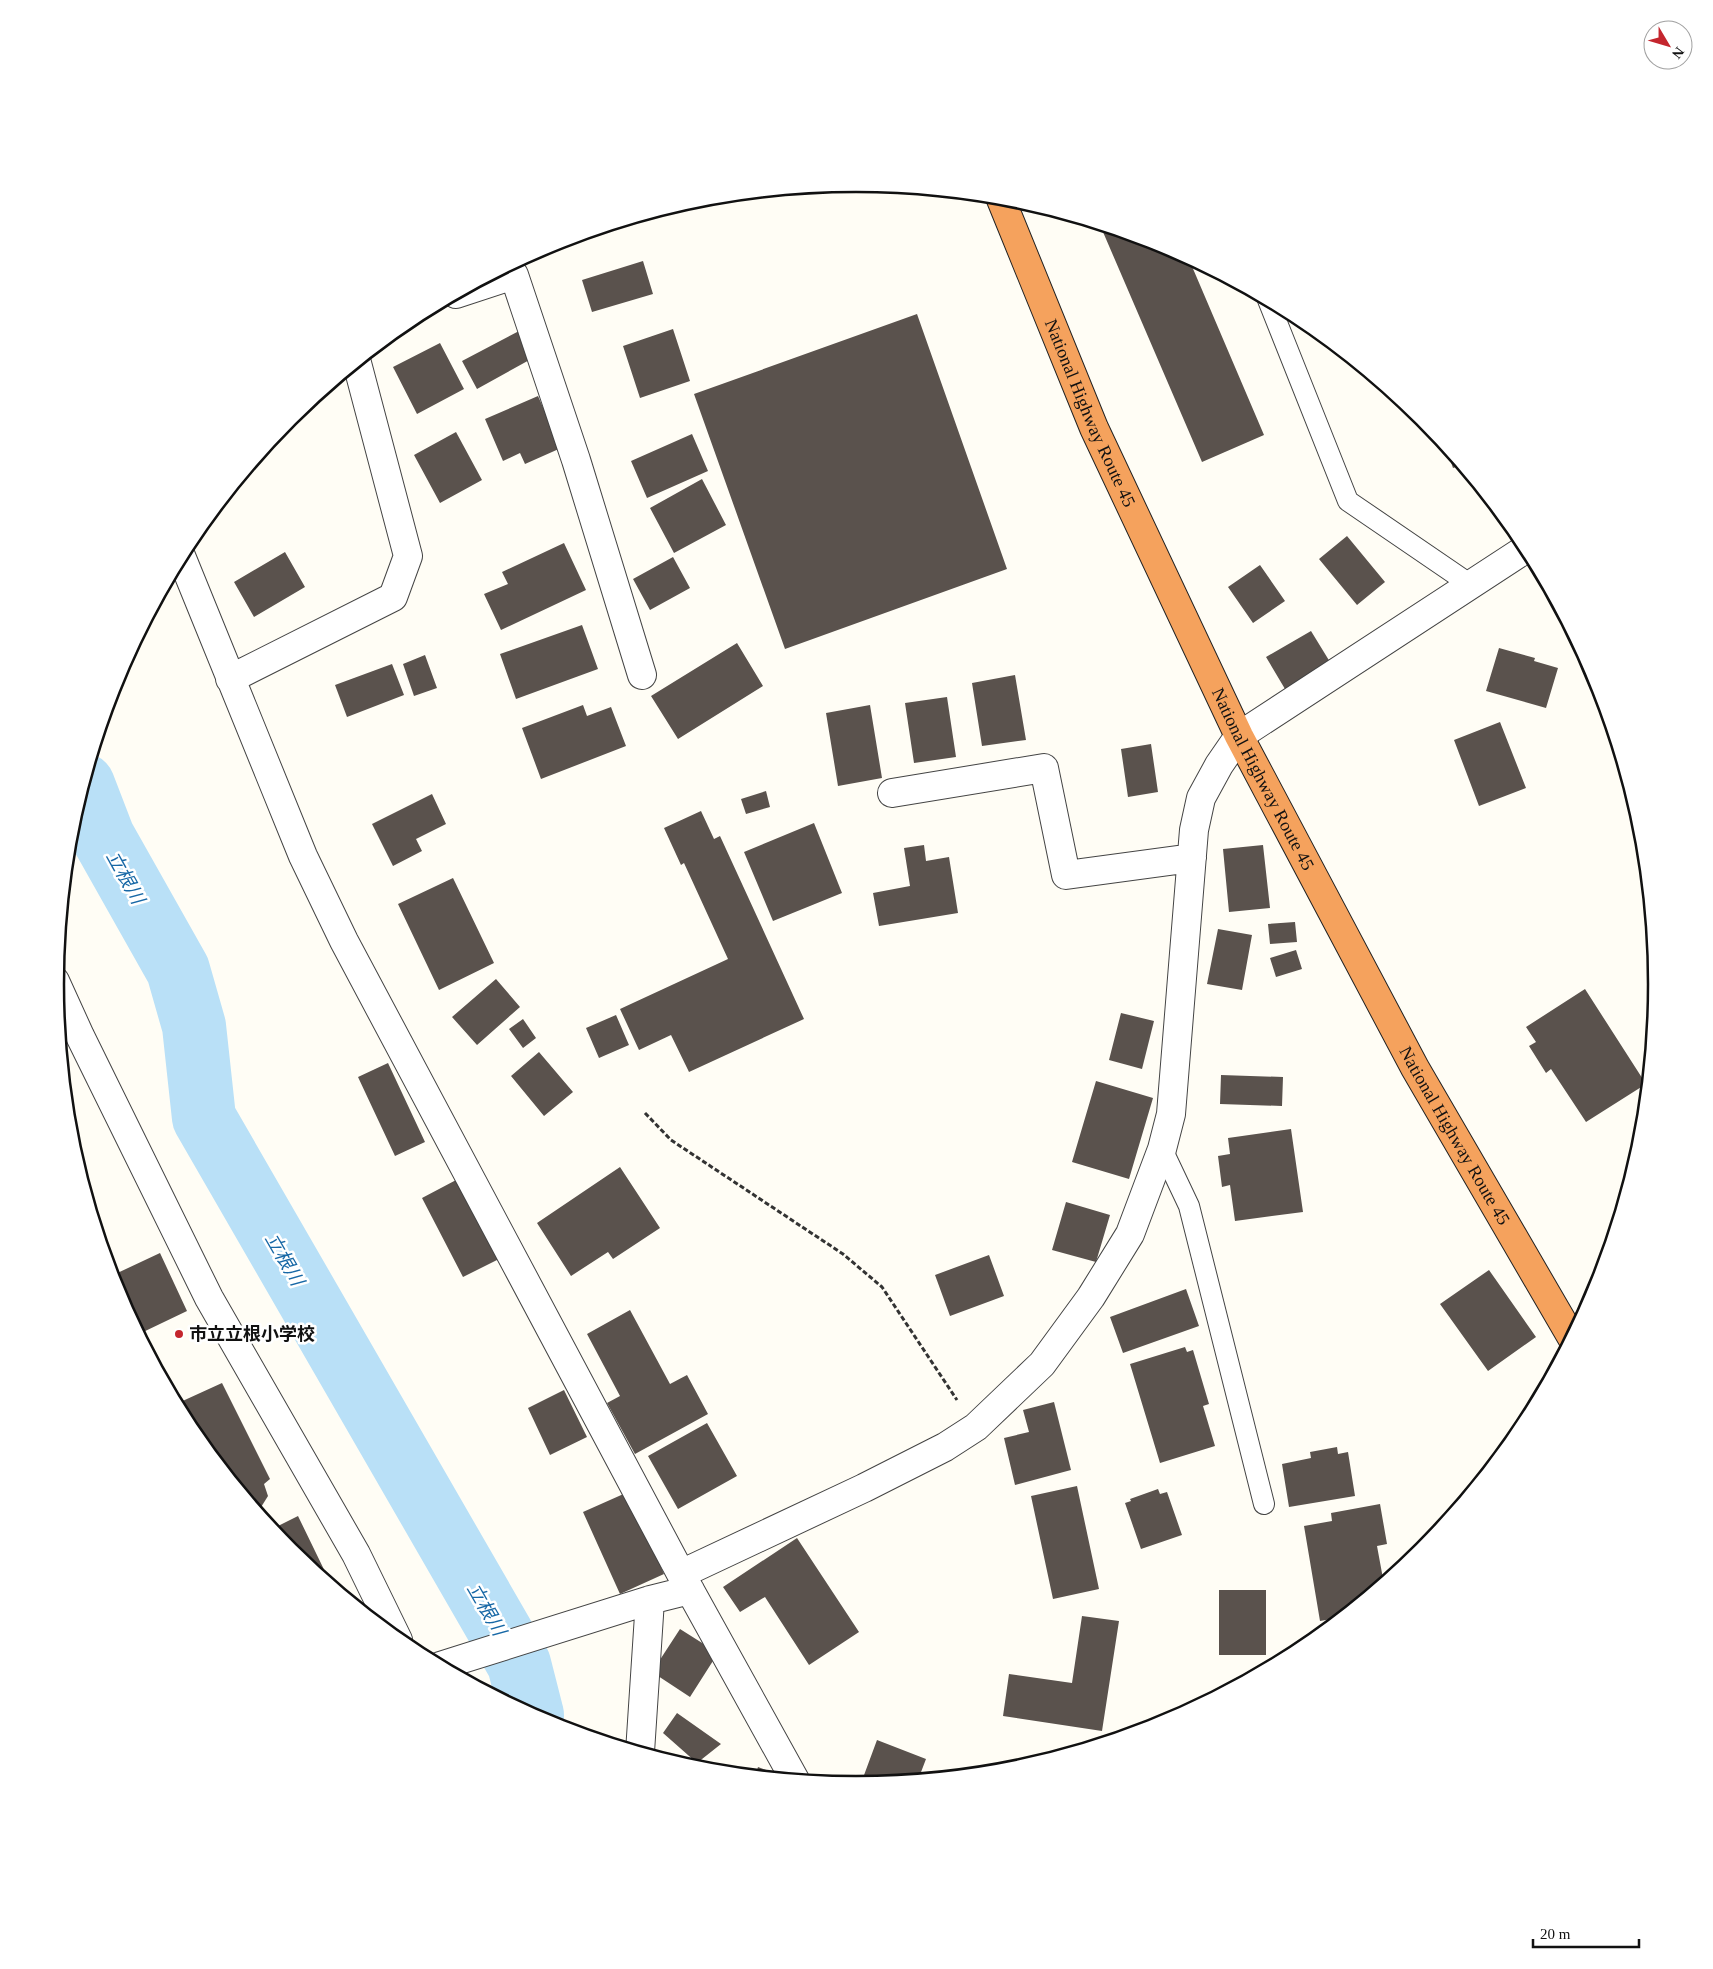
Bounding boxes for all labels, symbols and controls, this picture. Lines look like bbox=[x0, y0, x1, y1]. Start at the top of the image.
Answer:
north arrow bbox=[1643, 20, 1693, 70]
text: N bbox=[1669, 44, 1687, 61]
street label: National Highway Route 45 bbox=[1041, 316, 1140, 510]
street label: National Highway Route 45 bbox=[1208, 685, 1318, 874]
water label: 立根川 bbox=[103, 847, 150, 909]
street label: National Highway Route 45 bbox=[1395, 1043, 1514, 1228]
water label: 立根川 bbox=[261, 1229, 309, 1291]
place label: 市立立根小学校 bbox=[189, 1324, 315, 1344]
marker: 市立立根小学校 bbox=[173, 1328, 185, 1340]
water label: 立根川 bbox=[463, 1579, 511, 1641]
scale bar bbox=[1533, 1916, 1639, 1948]
text: 20 m bbox=[1540, 1926, 1571, 1942]

